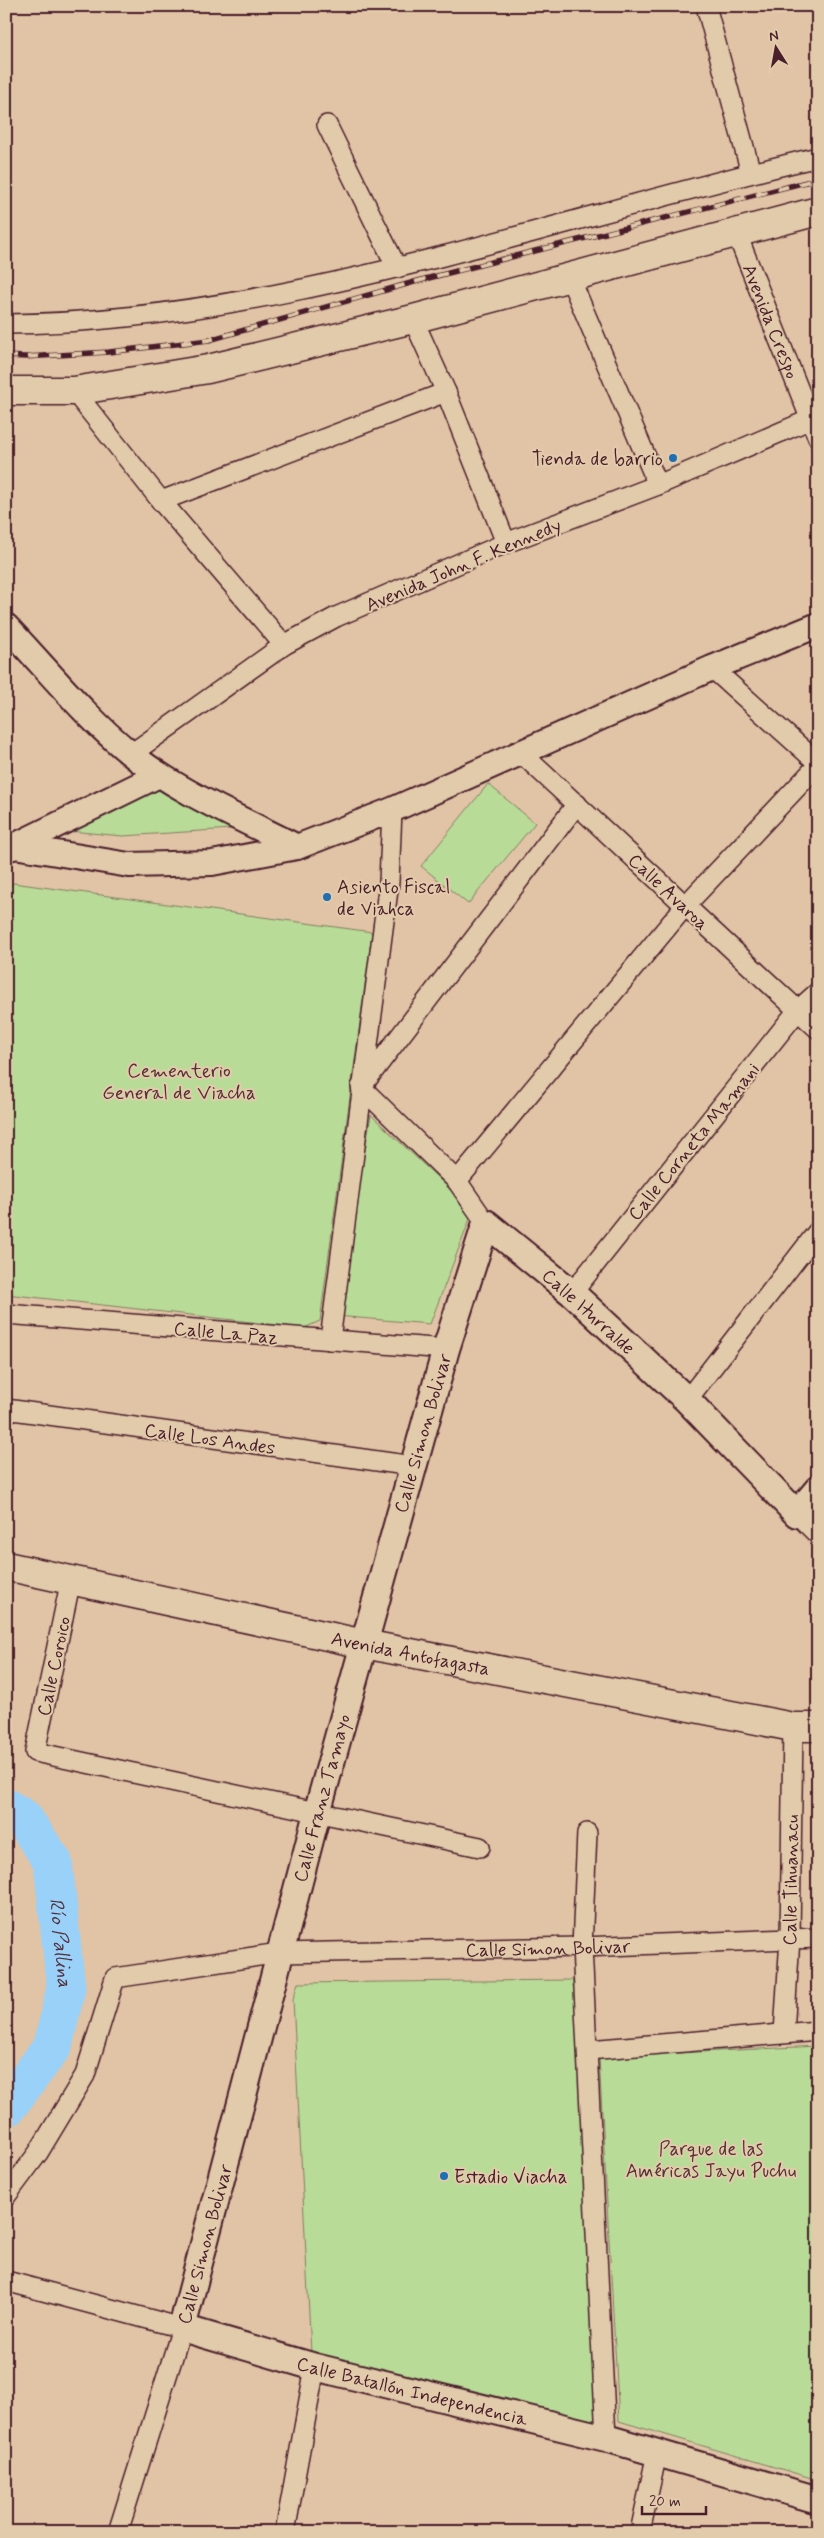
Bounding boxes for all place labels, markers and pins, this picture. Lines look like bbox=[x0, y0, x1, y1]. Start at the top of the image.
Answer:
place label: Tienda de barrio bbox=[532, 447, 663, 472]
marker: Tienda de barrio bbox=[667, 452, 679, 464]
place label: Asiento Fiscal de Viahca bbox=[337, 875, 450, 922]
marker: Asiento Fiscal de Viahca bbox=[321, 891, 333, 903]
place label: Estadio Viacha bbox=[454, 2165, 568, 2190]
marker: Estadio Viacha bbox=[438, 2170, 450, 2182]

